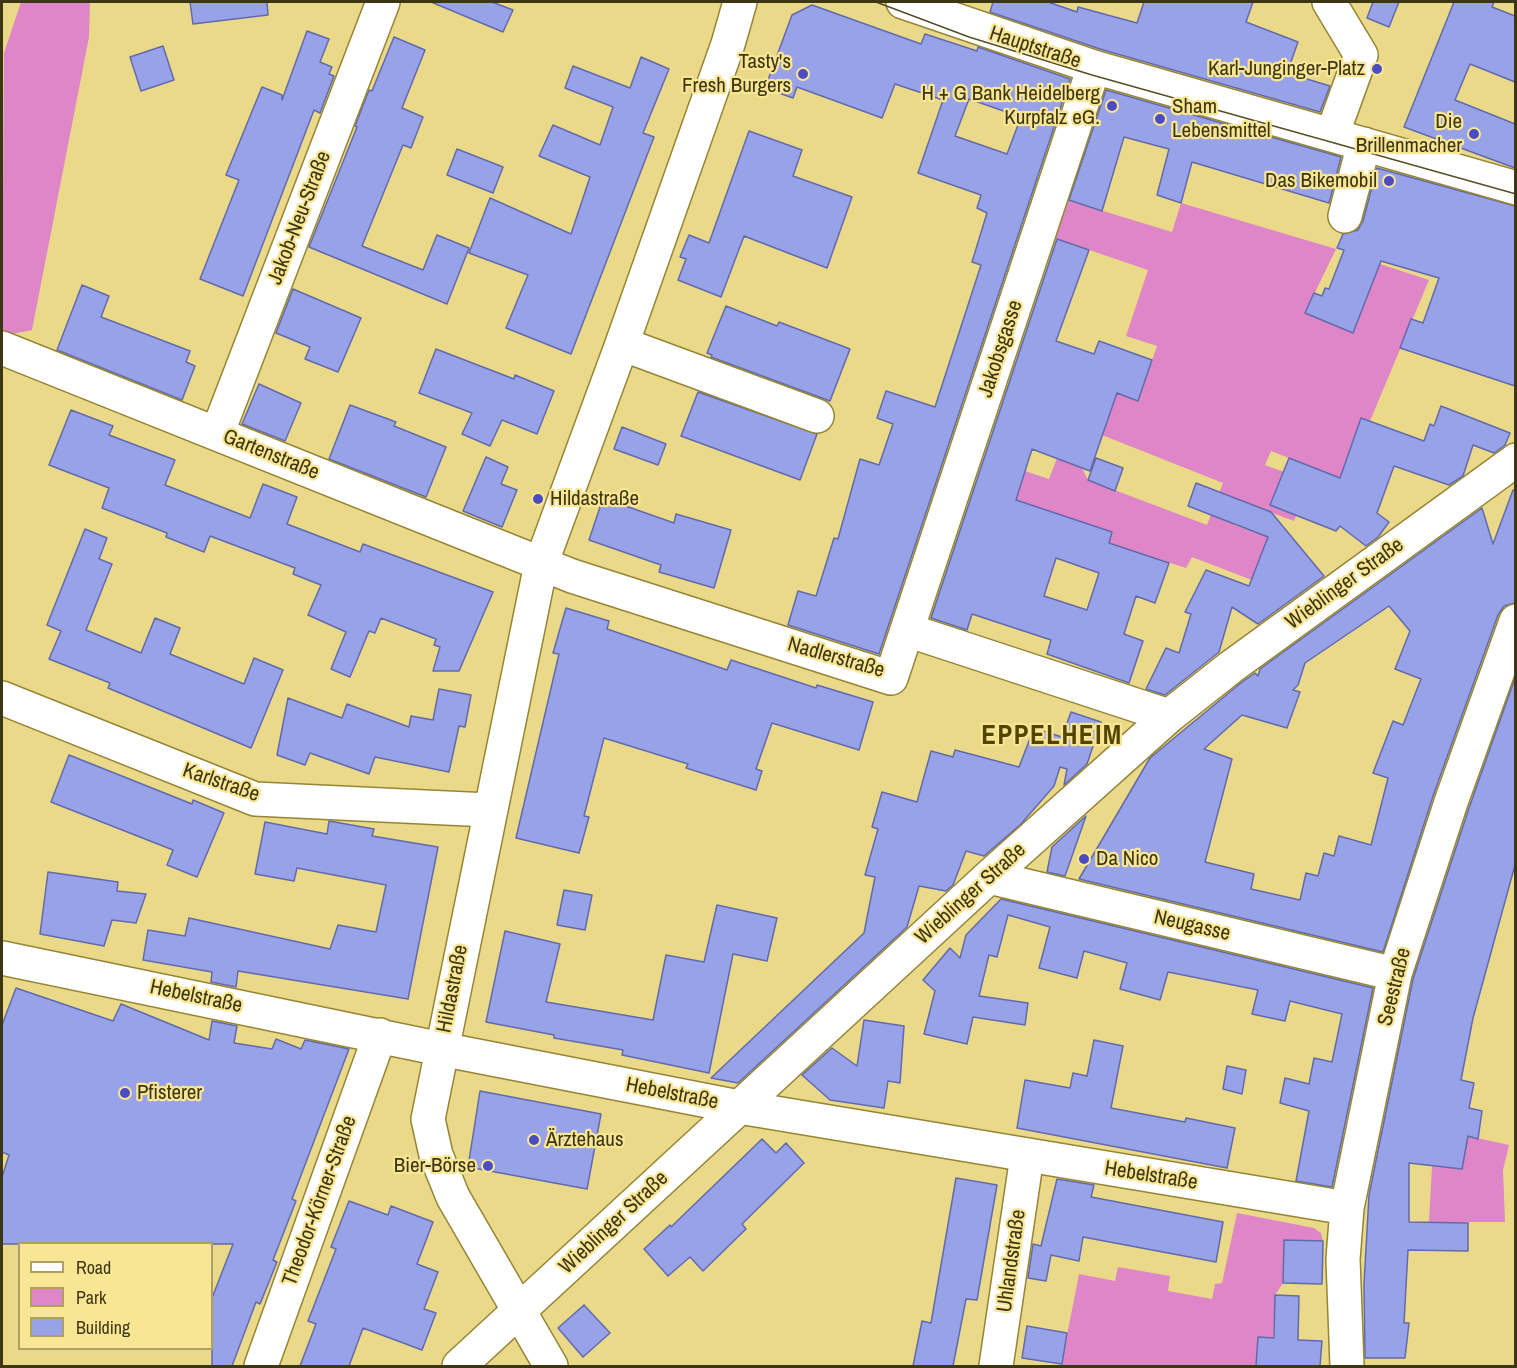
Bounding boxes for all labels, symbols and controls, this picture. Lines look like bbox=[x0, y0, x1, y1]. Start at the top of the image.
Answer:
street label: Hauptstraße bbox=[986, 21, 1084, 75]
place label: Tasty's Fresh Burgers bbox=[682, 49, 791, 99]
place label: Karl-Junginger-Platz bbox=[1208, 56, 1365, 82]
marker: Karl-Junginger-Platz bbox=[1370, 62, 1384, 76]
marker: Tasty's Fresh Burgers bbox=[796, 67, 810, 81]
place label: H + G Bank Heidelberg Kurpfalz eG. bbox=[921, 81, 1100, 131]
place label: Sham Lebensmittel bbox=[1172, 94, 1271, 144]
marker: H + G Bank Heidelberg Kurpfalz eG. bbox=[1105, 99, 1119, 113]
place label: Die Brillenmacher bbox=[1356, 109, 1462, 159]
marker: Sham Lebensmittel bbox=[1153, 112, 1167, 126]
marker: Die Brillenmacher bbox=[1467, 127, 1481, 141]
street label: Jakob-Neu-Straße bbox=[263, 148, 337, 288]
place label: Das Bikemobil bbox=[1265, 168, 1377, 194]
marker: Das Bikemobil bbox=[1382, 174, 1396, 188]
street label: Jakobsgasse bbox=[973, 297, 1029, 401]
street label: Gartenstraße bbox=[219, 424, 323, 486]
place label: Hildastraße bbox=[550, 486, 639, 512]
marker: Hildastraße bbox=[531, 492, 545, 506]
street label: Wieblinger Straße bbox=[1281, 533, 1409, 635]
street label: Nadlerstraße bbox=[785, 632, 887, 684]
district label: EPPELHEIM bbox=[981, 721, 1123, 753]
street label: Karlstraße bbox=[179, 758, 263, 808]
street label: Wieblinger Straße bbox=[911, 838, 1031, 950]
place label: Da Nico bbox=[1096, 846, 1158, 872]
marker: Da Nico bbox=[1077, 852, 1091, 866]
street label: Neugasse bbox=[1151, 905, 1233, 947]
street label: Hildastraße bbox=[432, 943, 474, 1035]
street label: Seestraße bbox=[1373, 945, 1417, 1029]
street label: Hebelstraße bbox=[148, 975, 244, 1019]
street label: Hebelstraße bbox=[624, 1073, 720, 1115]
place label: Pfisterer bbox=[137, 1080, 202, 1106]
marker: Pfisterer bbox=[118, 1086, 132, 1100]
street label: Theodor-Körner-Straße bbox=[278, 1113, 362, 1289]
place label: Ärztehaus bbox=[546, 1127, 624, 1153]
marker: Ärztehaus bbox=[527, 1133, 541, 1147]
place label: Bier-Börse bbox=[394, 1153, 476, 1179]
street label: Hebelstraße bbox=[1103, 1156, 1199, 1196]
marker: Bier-Börse bbox=[481, 1159, 495, 1173]
street label: Wieblinger Straße bbox=[554, 1166, 674, 1280]
street label: Uhlandstraße bbox=[992, 1208, 1032, 1314]
legend bbox=[18, 1242, 213, 1350]
text: Road bbox=[76, 1255, 111, 1280]
text: Park bbox=[76, 1285, 106, 1310]
text: Building bbox=[76, 1315, 130, 1340]

